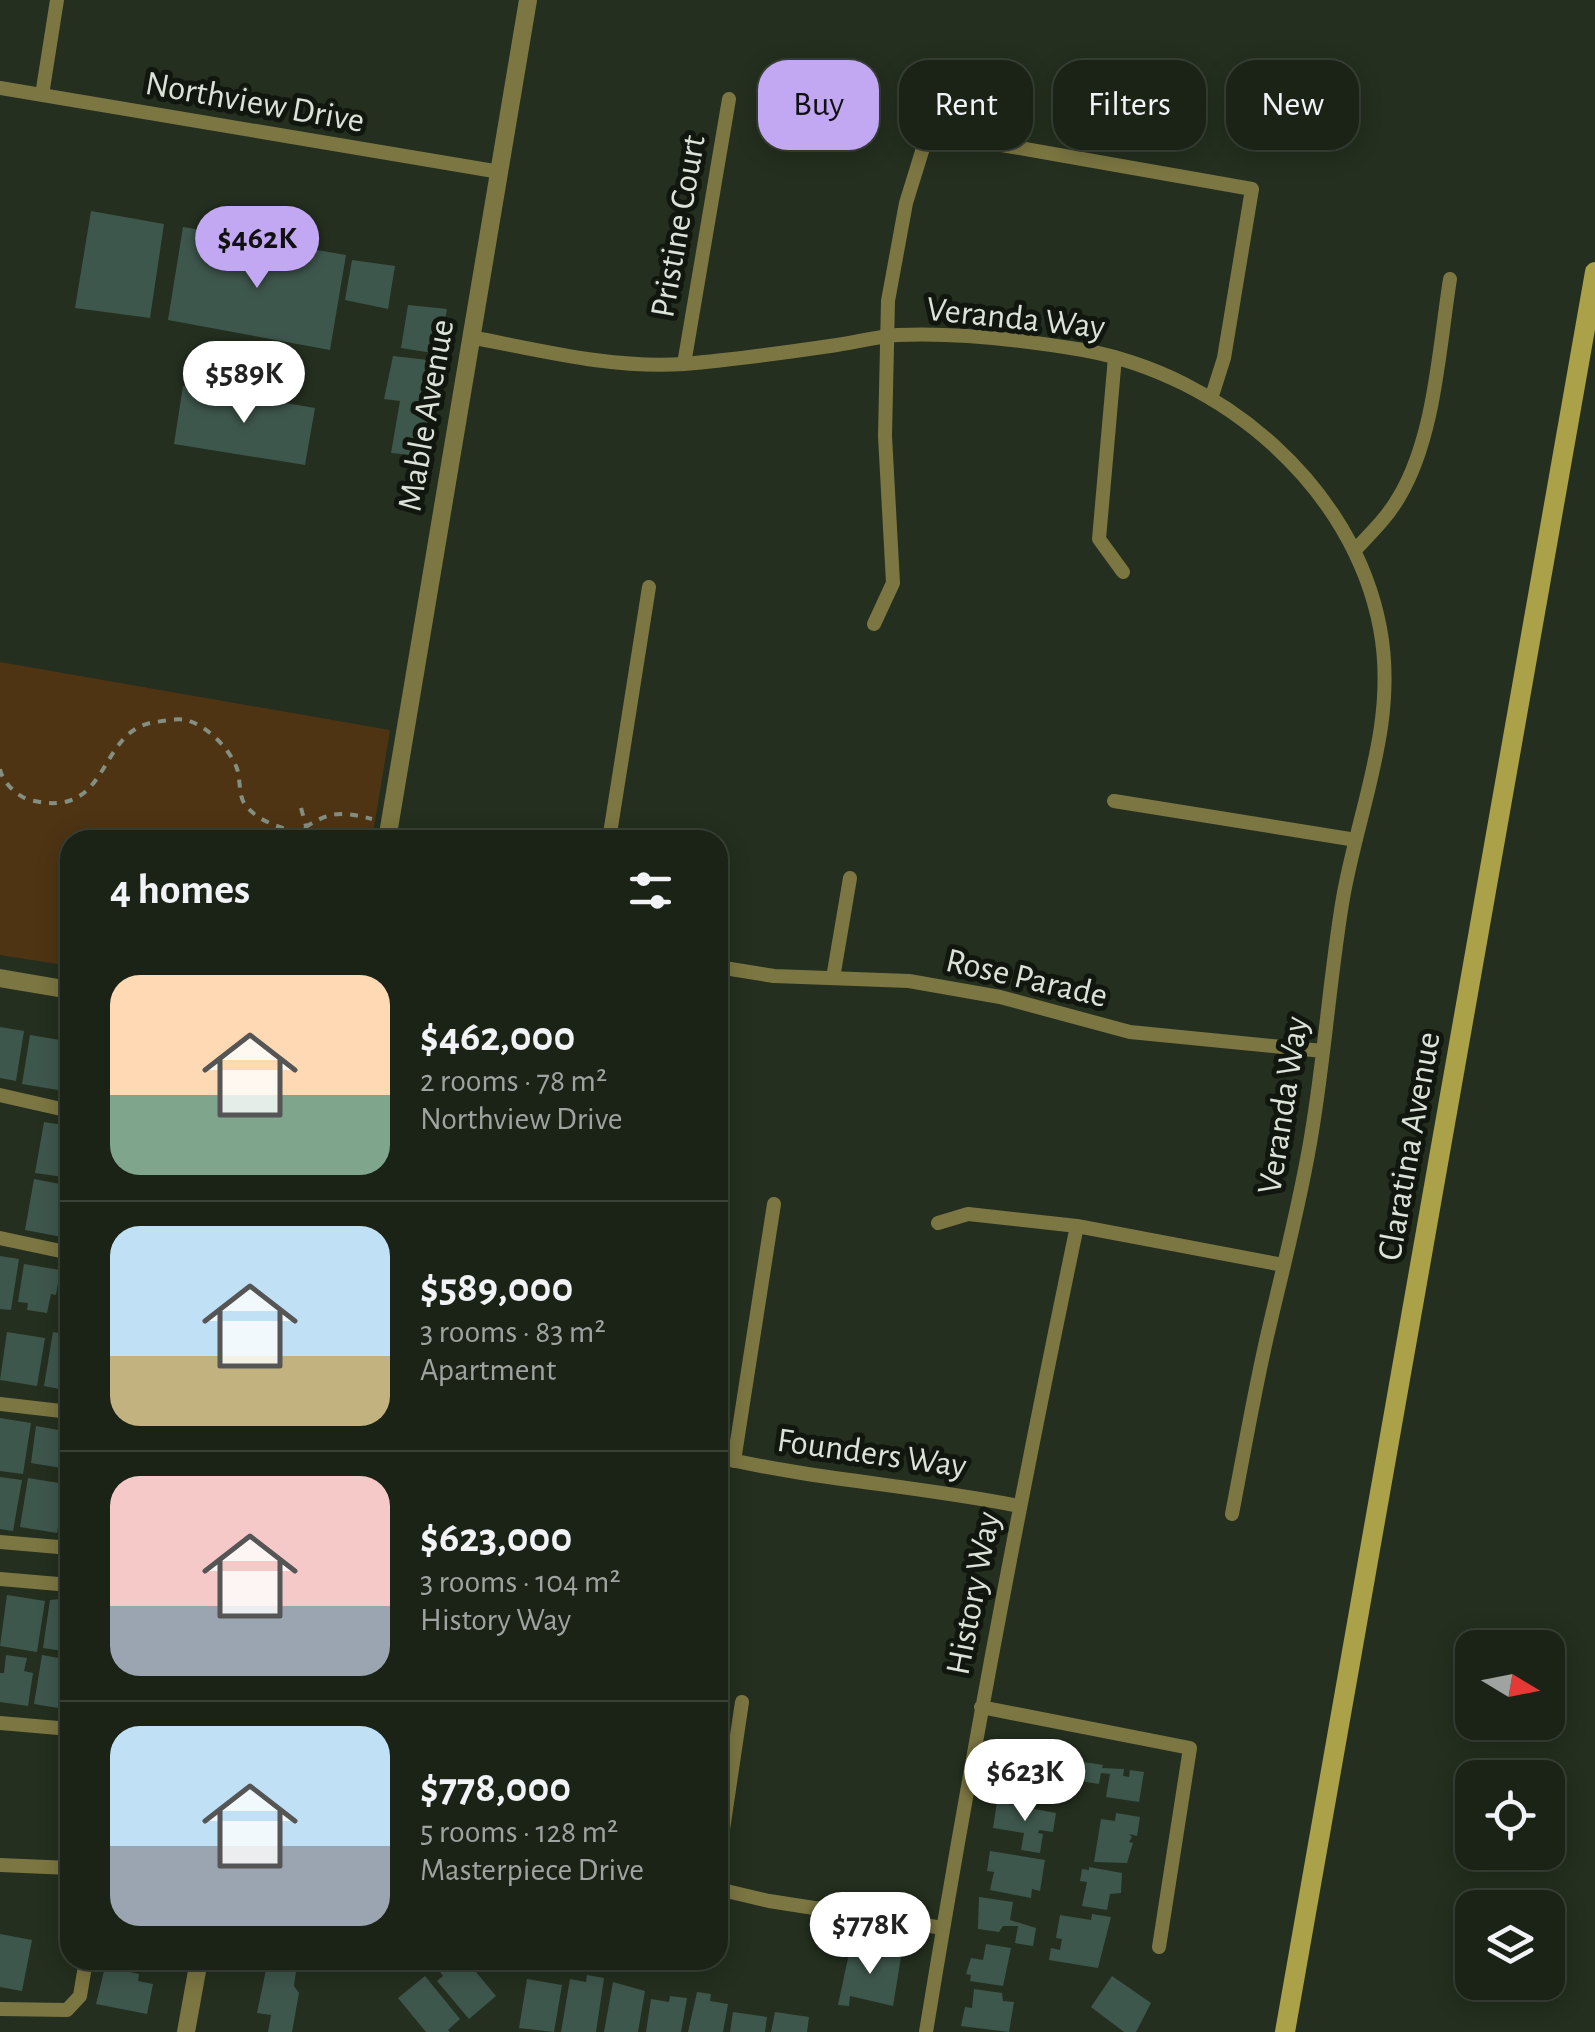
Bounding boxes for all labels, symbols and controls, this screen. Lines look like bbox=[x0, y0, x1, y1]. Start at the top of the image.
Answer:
chip: Buy bbox=[758, 60, 879, 150]
chip: Rent bbox=[899, 60, 1033, 150]
chip: Filters bbox=[1053, 60, 1206, 150]
chip: New bbox=[1226, 60, 1359, 150]
street label: Northview Drive bbox=[143, 66, 367, 139]
street label: Pristine Court bbox=[645, 132, 712, 320]
pin: $462K bbox=[187, 206, 327, 291]
text: $462K bbox=[217, 222, 297, 254]
street label: Veranda Way bbox=[925, 292, 1107, 345]
street label: Mable Avenue bbox=[392, 317, 461, 514]
pin: $589K bbox=[174, 341, 314, 426]
text: $589K bbox=[205, 357, 283, 389]
icon: filters bbox=[623, 863, 678, 918]
text: 4 homes bbox=[110, 869, 250, 911]
street label: Rose Parade bbox=[942, 943, 1111, 1014]
street label: Veranda Way bbox=[1252, 1014, 1315, 1197]
icon: home bbox=[190, 1015, 310, 1135]
text: $462,000 bbox=[420, 1016, 575, 1058]
street label: Claratina Avenue bbox=[1372, 1029, 1447, 1263]
text: 2 rooms · 78 m² bbox=[420, 1065, 607, 1097]
text: Northview Drive bbox=[420, 1103, 623, 1135]
icon: home bbox=[190, 1266, 310, 1386]
text: $589,000 bbox=[420, 1267, 573, 1309]
text: 3 rooms · 83 m² bbox=[420, 1316, 606, 1348]
text: Apartment bbox=[420, 1354, 556, 1386]
street label: Founders Way bbox=[775, 1423, 969, 1484]
street label: History Way bbox=[941, 1509, 1006, 1678]
icon: home bbox=[190, 1516, 310, 1636]
text: $623,000 bbox=[420, 1517, 572, 1559]
text: 3 rooms · 104 m² bbox=[420, 1566, 621, 1598]
text: History Way bbox=[420, 1604, 571, 1636]
north arrow bbox=[1455, 1630, 1565, 1740]
map controls bbox=[1455, 1630, 1565, 2000]
pin: $623K bbox=[955, 1739, 1095, 1824]
text: $623K bbox=[986, 1755, 1064, 1787]
button: locate bbox=[1455, 1760, 1565, 1870]
icon: home bbox=[190, 1766, 310, 1886]
text: $778,000 bbox=[420, 1767, 571, 1809]
text: 5 rooms · 128 m² bbox=[420, 1816, 618, 1848]
text: Masterpiece Drive bbox=[420, 1854, 644, 1886]
button: layers bbox=[1455, 1890, 1565, 2000]
pin: $778K bbox=[800, 1892, 940, 1977]
text: $778K bbox=[832, 1908, 908, 1940]

